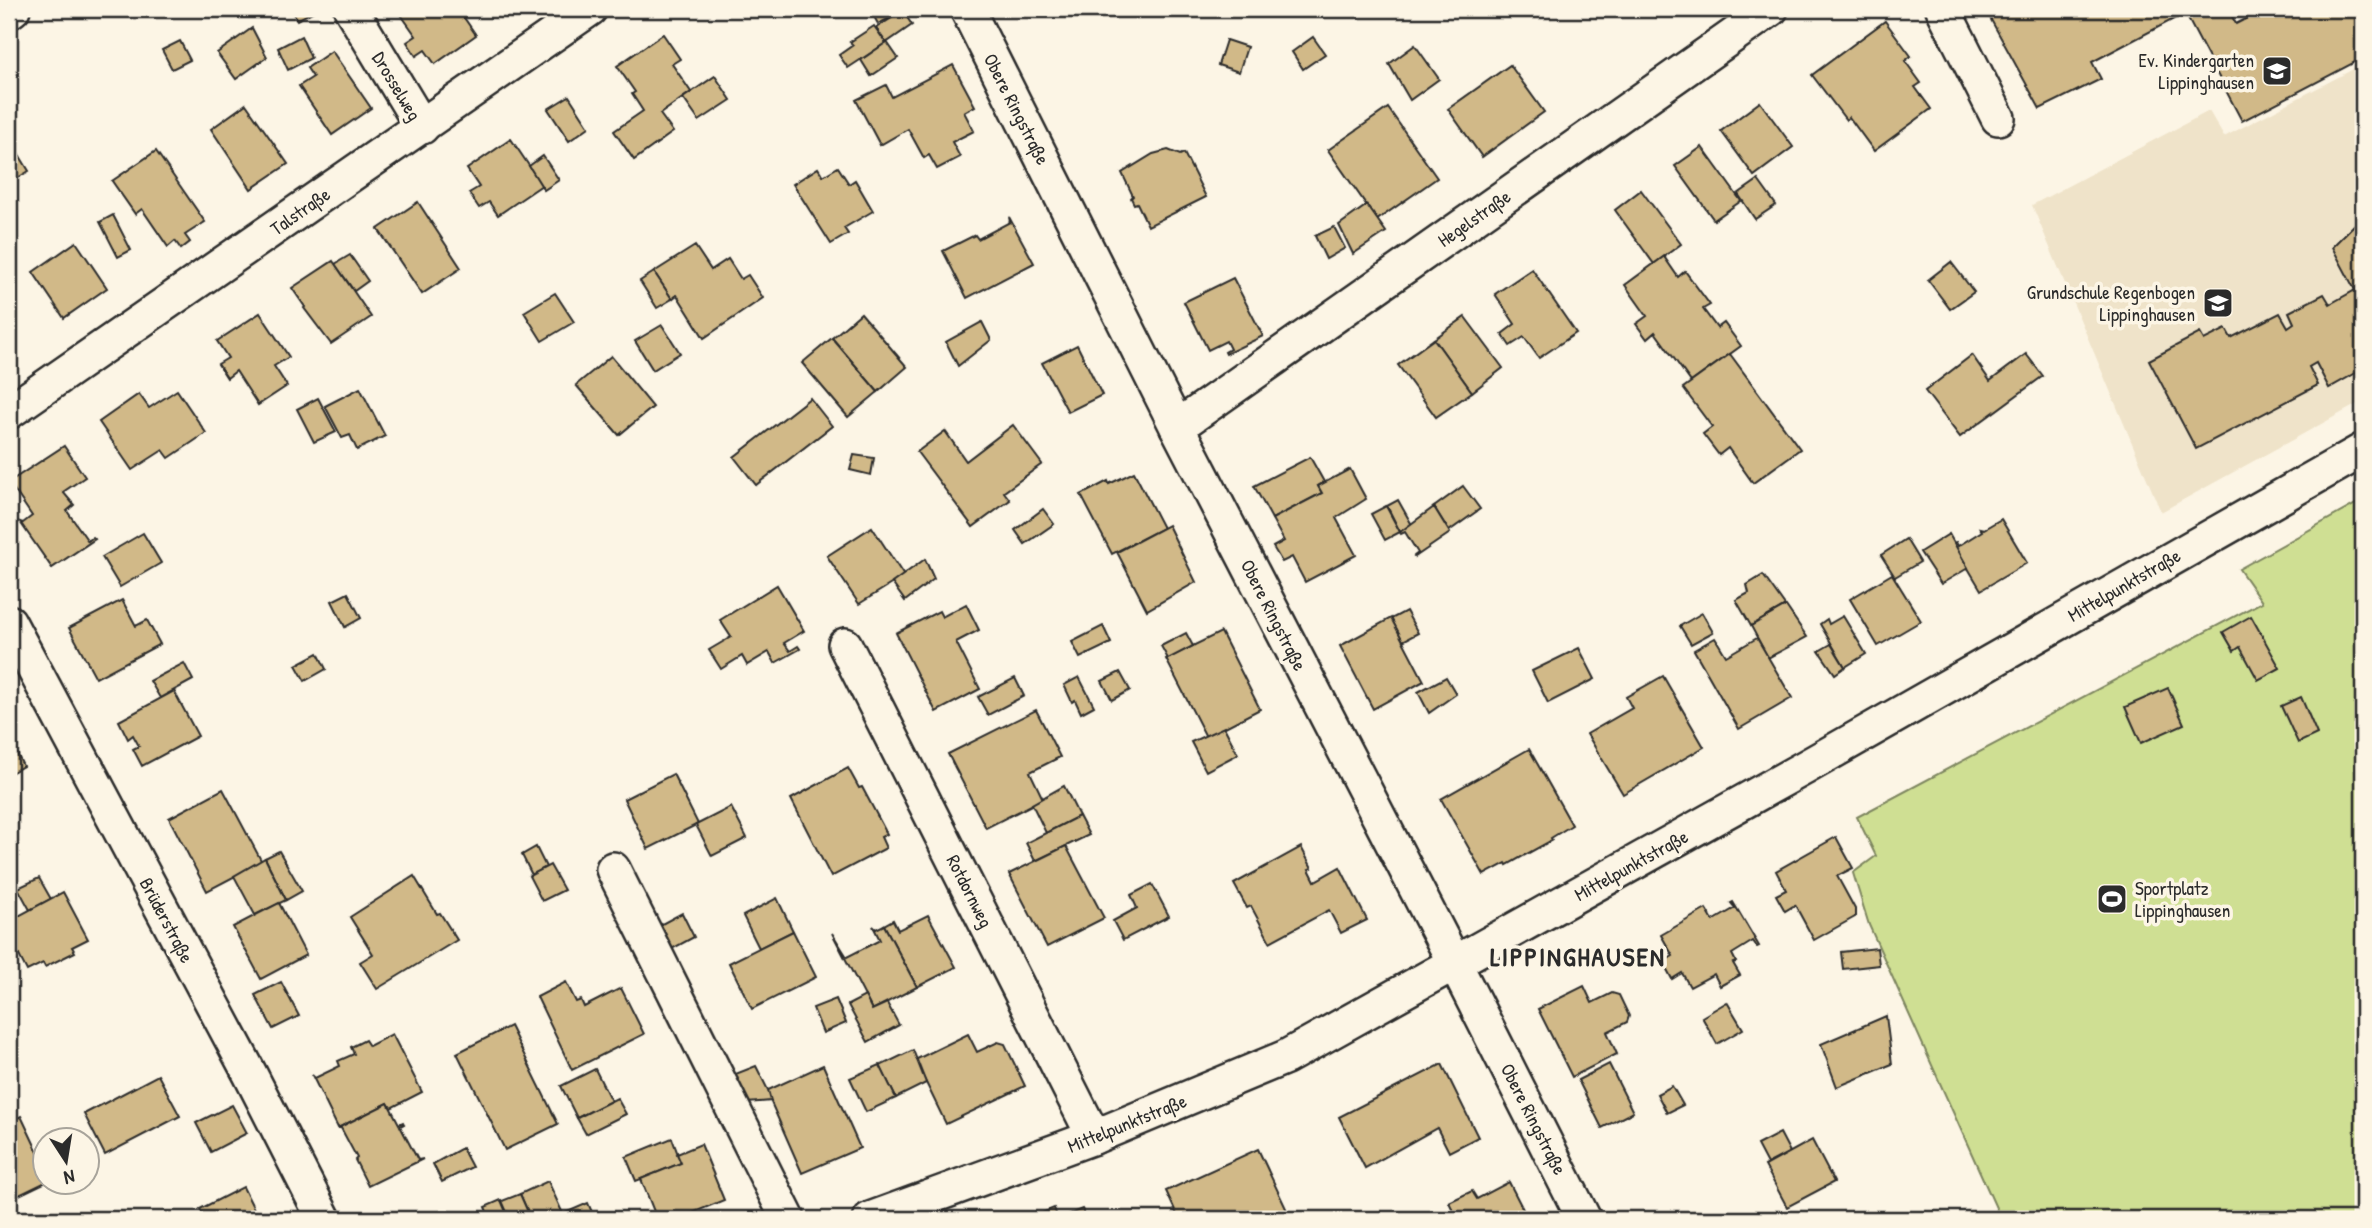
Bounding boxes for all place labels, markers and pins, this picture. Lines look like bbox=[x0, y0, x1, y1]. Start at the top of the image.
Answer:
place label: Ev. Kindergarten Lippinghausen bbox=[2139, 47, 2254, 95]
school or university icon: Ev. Kindergarten Lippinghausen bbox=[2260, 54, 2294, 88]
place label: Grundschule Regenbogen Lippinghausen bbox=[2027, 279, 2195, 327]
school or university icon: Grundschule Regenbogen Lippinghausen bbox=[2201, 286, 2235, 320]
place label: Sportplatz Lippinghausen bbox=[2135, 875, 2230, 923]
sports icon: Sportplatz Lippinghausen bbox=[2095, 882, 2129, 916]

